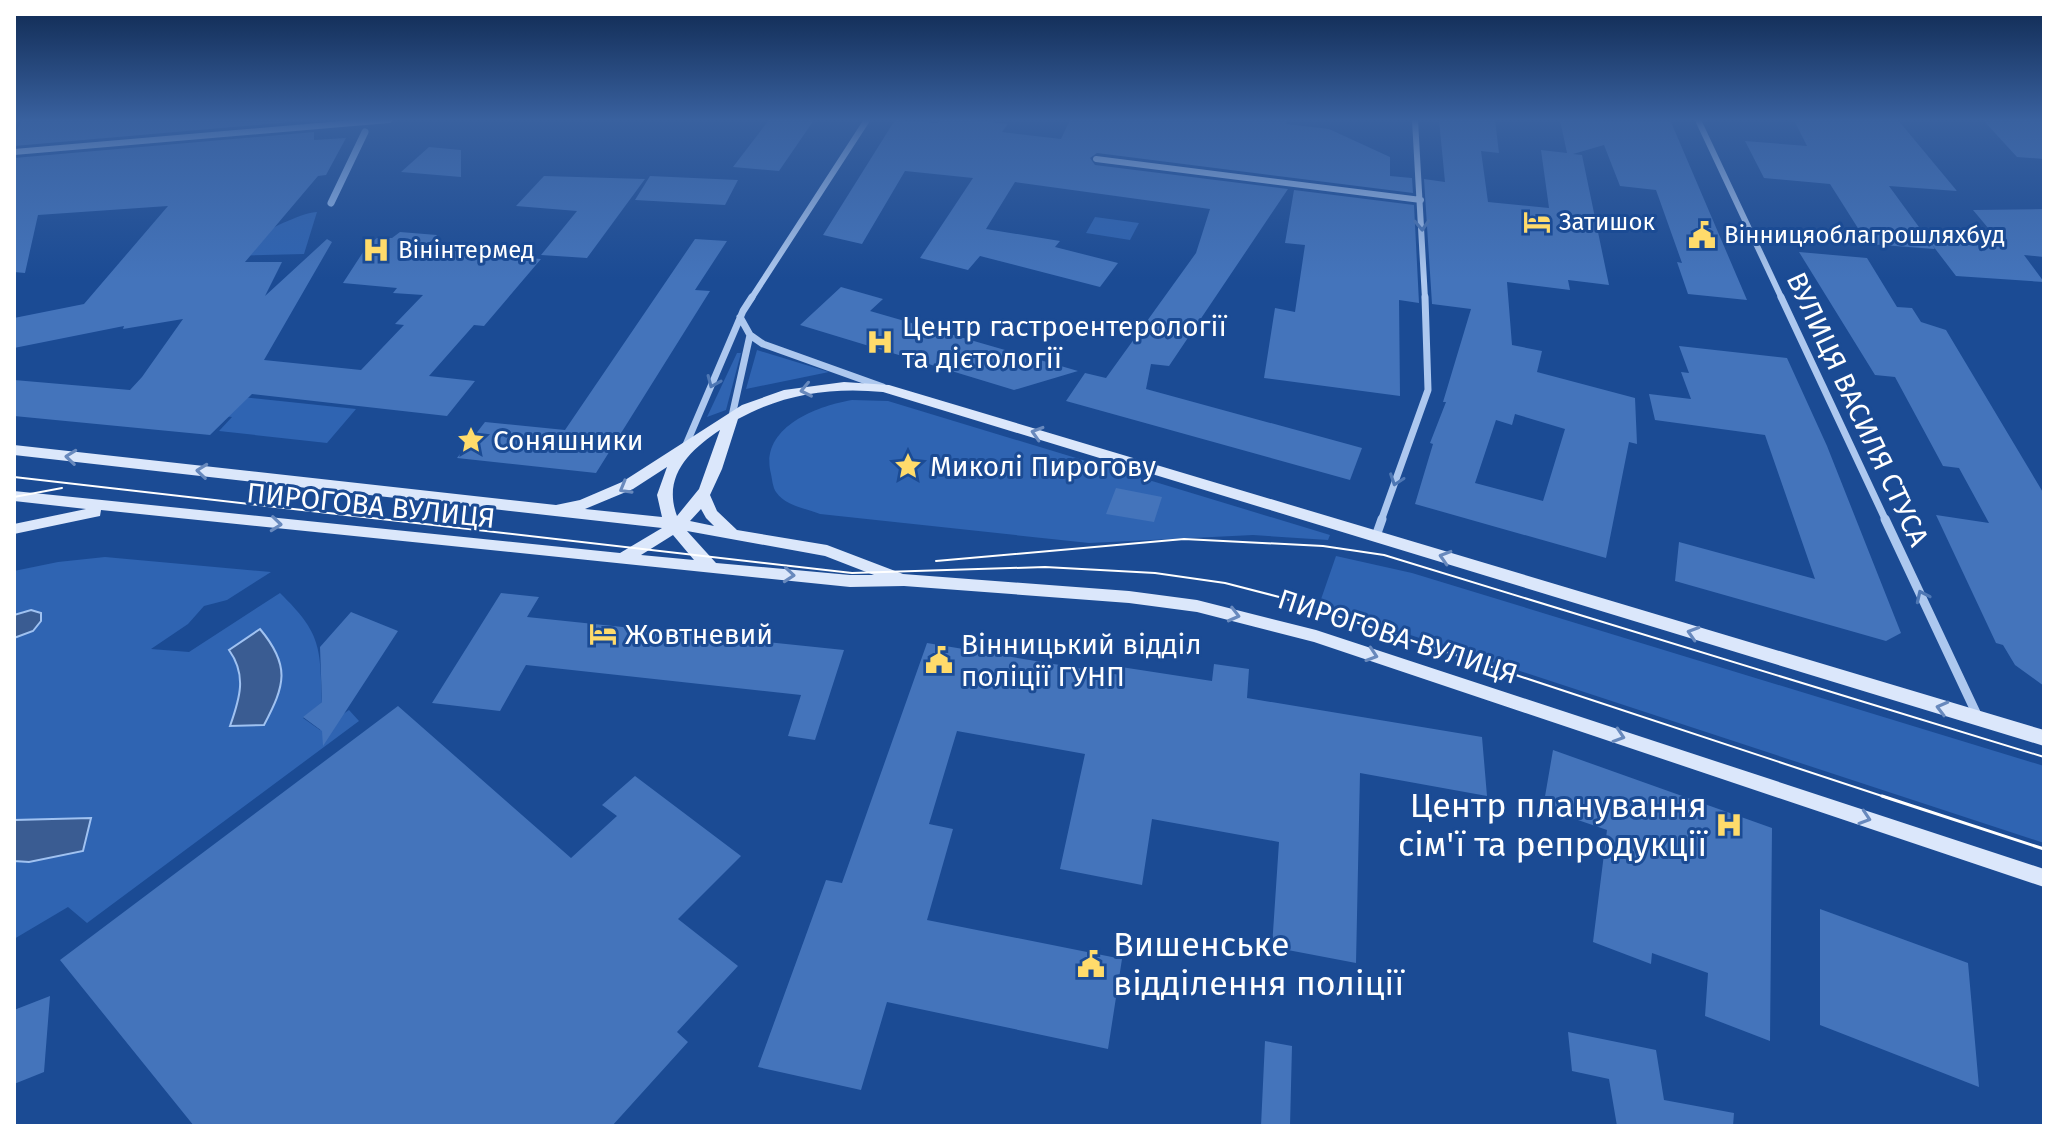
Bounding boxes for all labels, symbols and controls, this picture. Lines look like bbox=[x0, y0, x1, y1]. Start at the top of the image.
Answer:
hotel icon: Затишок bbox=[1522, 207, 1552, 237]
place label: Затишок bbox=[1559, 208, 1655, 236]
one-way arrow bbox=[1414, 219, 1431, 232]
public building icon: Вінницяоблагрошляхбуд bbox=[1687, 220, 1717, 250]
place label: Вінницяоблагрошляхбуд bbox=[1724, 221, 2005, 249]
hospital icon: Вінінтермед bbox=[361, 235, 391, 265]
place label: Вінінтермед bbox=[398, 236, 535, 264]
street label: ВУЛИЦЯ ВАСИЛЯ СТУСА bbox=[1780, 267, 1936, 551]
place label: Центр гастроентерології та дієтології bbox=[902, 310, 1228, 375]
hospital icon: Центр гастроентерології та дієтології bbox=[865, 327, 895, 357]
one-way arrow bbox=[706, 374, 722, 388]
one-way arrow bbox=[800, 381, 814, 398]
place label: Соняшники bbox=[493, 424, 644, 457]
place icon: Соняшники bbox=[456, 425, 486, 455]
one-way arrow bbox=[1030, 426, 1044, 442]
one-way arrow bbox=[64, 448, 77, 465]
place label: Миколі Пирогову bbox=[930, 450, 1156, 483]
place icon: Миколі Пирогову bbox=[893, 451, 923, 481]
one-way arrow bbox=[195, 463, 208, 480]
one-way arrow bbox=[1389, 472, 1405, 486]
street label: ПИРОГОВА ВУЛИЦЯ bbox=[245, 476, 497, 535]
one-way arrow bbox=[619, 478, 634, 494]
one-way arrow bbox=[270, 515, 283, 532]
one-way arrow bbox=[1438, 550, 1452, 566]
one-way arrow bbox=[783, 567, 796, 584]
street label: ПИРОГОВА ВУЛИЦЯ bbox=[1274, 582, 1522, 691]
one-way arrow bbox=[1916, 590, 1932, 605]
one-way arrow bbox=[1226, 606, 1240, 623]
place label: Жовтневий bbox=[625, 618, 773, 651]
hotel icon: Жовтневий bbox=[588, 619, 618, 649]
one-way arrow bbox=[1687, 626, 1701, 642]
place label: Вінницький відділ поліції ГУНП bbox=[961, 628, 1202, 693]
public building icon: Вінницький відділ поліції ГУНП bbox=[924, 645, 954, 675]
one-way arrow bbox=[1364, 645, 1378, 661]
one-way arrow bbox=[1936, 700, 1950, 717]
one-way arrow bbox=[1611, 727, 1625, 743]
place label: Центр планування сім'ї та репродукції bbox=[1398, 785, 1708, 865]
one-way arrow bbox=[1858, 809, 1872, 825]
hospital icon: Центр планування сім'ї та репродукції bbox=[1714, 810, 1744, 840]
place label: Вишенське відділення поліції bbox=[1113, 924, 1405, 1004]
public building icon: Вишенське відділення поліції bbox=[1076, 949, 1106, 979]

